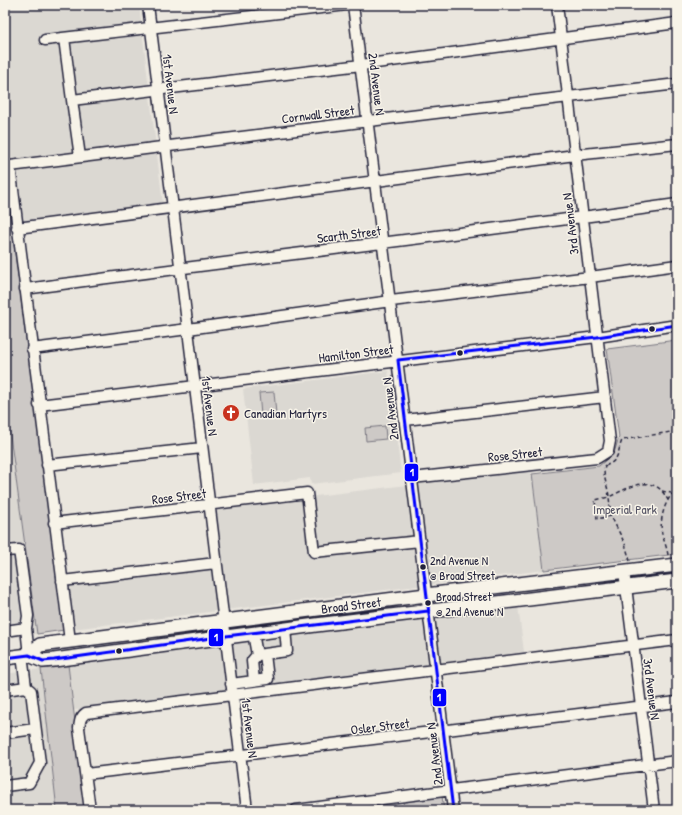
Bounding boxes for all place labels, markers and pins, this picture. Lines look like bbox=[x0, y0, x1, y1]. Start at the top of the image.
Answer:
unlabelled marker bbox=[647, 324, 657, 334]
unlabelled marker bbox=[455, 348, 465, 358]
church icon: Canadian Martyrs bbox=[221, 403, 241, 423]
place label: Canadian Martyrs bbox=[244, 404, 327, 422]
place label: 2nd Avenue N @ Broad Street bbox=[430, 552, 496, 584]
marker: 2nd Avenue N @ Broad Street bbox=[418, 562, 428, 572]
place label: Broad Street @ 2nd Avenue N bbox=[436, 588, 503, 620]
marker: Broad Street @ 2nd Avenue N bbox=[423, 598, 433, 608]
unlabelled marker bbox=[114, 646, 124, 656]

